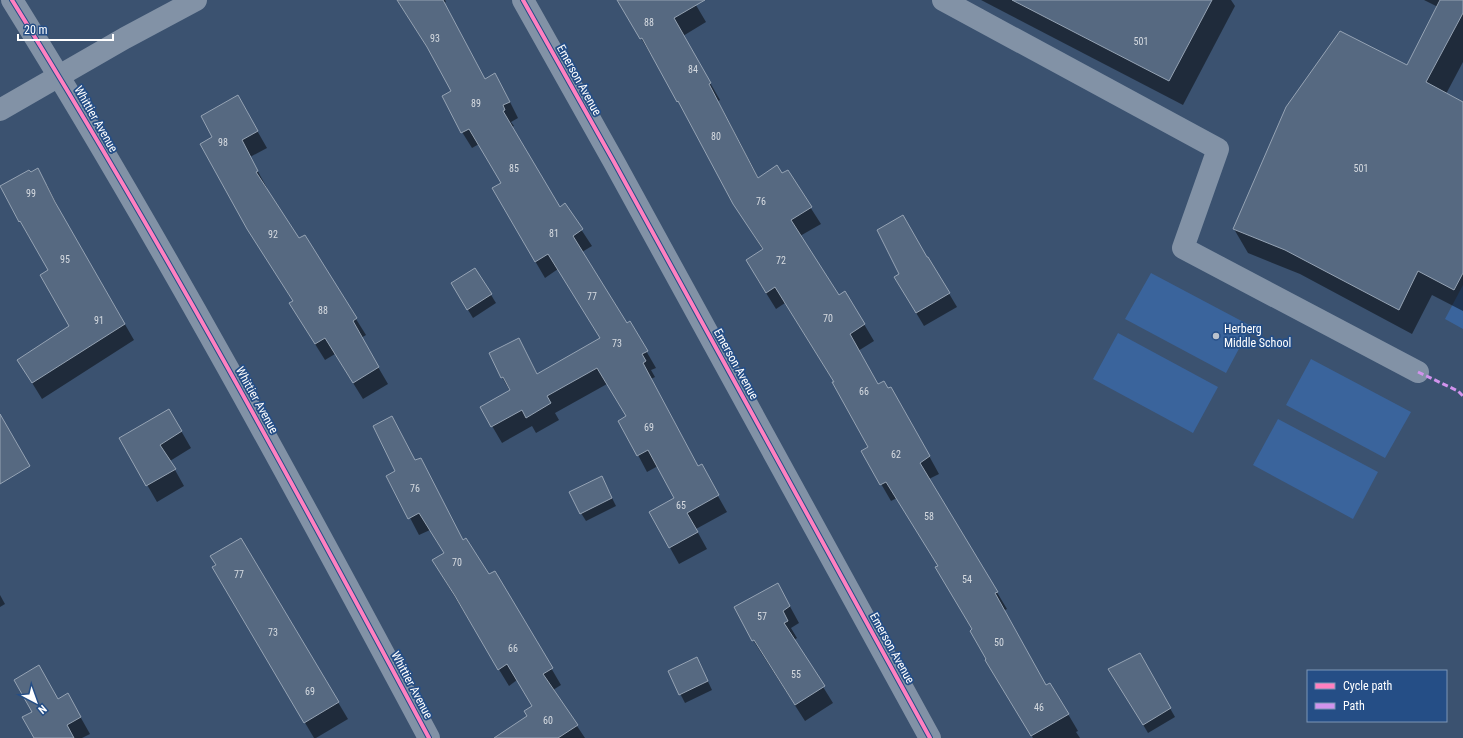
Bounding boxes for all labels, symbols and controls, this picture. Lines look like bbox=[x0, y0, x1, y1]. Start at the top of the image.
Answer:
scale bar bbox=[18, 16, 113, 42]
house number: 88 bbox=[644, 17, 654, 28]
text: 20 m bbox=[24, 23, 48, 37]
house number: 93 bbox=[430, 33, 440, 44]
house number: 501 bbox=[1134, 36, 1148, 47]
street label: Emerson Avenue bbox=[554, 42, 604, 118]
house number: 84 bbox=[688, 64, 698, 75]
street label: Whittier Avenue bbox=[71, 83, 121, 155]
house number: 89 bbox=[471, 98, 481, 109]
house number: 80 bbox=[711, 131, 721, 142]
house number: 98 bbox=[218, 137, 228, 148]
house number: 85 bbox=[509, 163, 519, 174]
house number: 501 bbox=[1354, 163, 1368, 174]
house number: 99 bbox=[26, 188, 36, 199]
house number: 76 bbox=[756, 196, 766, 207]
house number: 81 bbox=[549, 228, 559, 239]
house number: 92 bbox=[268, 229, 278, 240]
house number: 95 bbox=[60, 254, 70, 265]
house number: 72 bbox=[776, 255, 786, 266]
house number: 77 bbox=[587, 291, 597, 302]
house number: 88 bbox=[318, 305, 328, 316]
house number: 70 bbox=[823, 313, 833, 324]
house number: 91 bbox=[94, 315, 104, 326]
place label: Herberg Middle School bbox=[1224, 322, 1291, 350]
street label: Emerson Avenue bbox=[711, 326, 761, 402]
marker: Herberg Middle School bbox=[1211, 331, 1221, 341]
house number: 73 bbox=[612, 338, 622, 349]
street label: Whittier Avenue bbox=[233, 364, 281, 436]
house number: 66 bbox=[859, 386, 869, 397]
house number: 69 bbox=[644, 422, 654, 433]
house number: 62 bbox=[891, 449, 901, 460]
house number: 76 bbox=[410, 483, 420, 494]
house number: 65 bbox=[676, 500, 686, 511]
house number: 58 bbox=[924, 511, 934, 522]
house number: 70 bbox=[452, 557, 462, 568]
house number: 77 bbox=[234, 569, 244, 580]
house number: 54 bbox=[962, 574, 972, 585]
street label: Emerson Avenue bbox=[867, 610, 917, 686]
house number: 57 bbox=[757, 611, 767, 622]
house number: 73 bbox=[268, 627, 278, 638]
house number: 50 bbox=[994, 637, 1004, 648]
house number: 66 bbox=[508, 643, 518, 654]
street label: Whittier Avenue bbox=[388, 649, 436, 721]
house number: 55 bbox=[791, 669, 801, 680]
legend bbox=[1307, 670, 1447, 722]
text: Cycle path bbox=[1343, 679, 1393, 693]
north arrow bbox=[16, 682, 56, 722]
house number: 69 bbox=[305, 686, 315, 697]
text: Path bbox=[1343, 699, 1365, 713]
text: N bbox=[35, 702, 49, 716]
house number: 46 bbox=[1034, 702, 1044, 713]
house number: 60 bbox=[543, 715, 553, 726]

